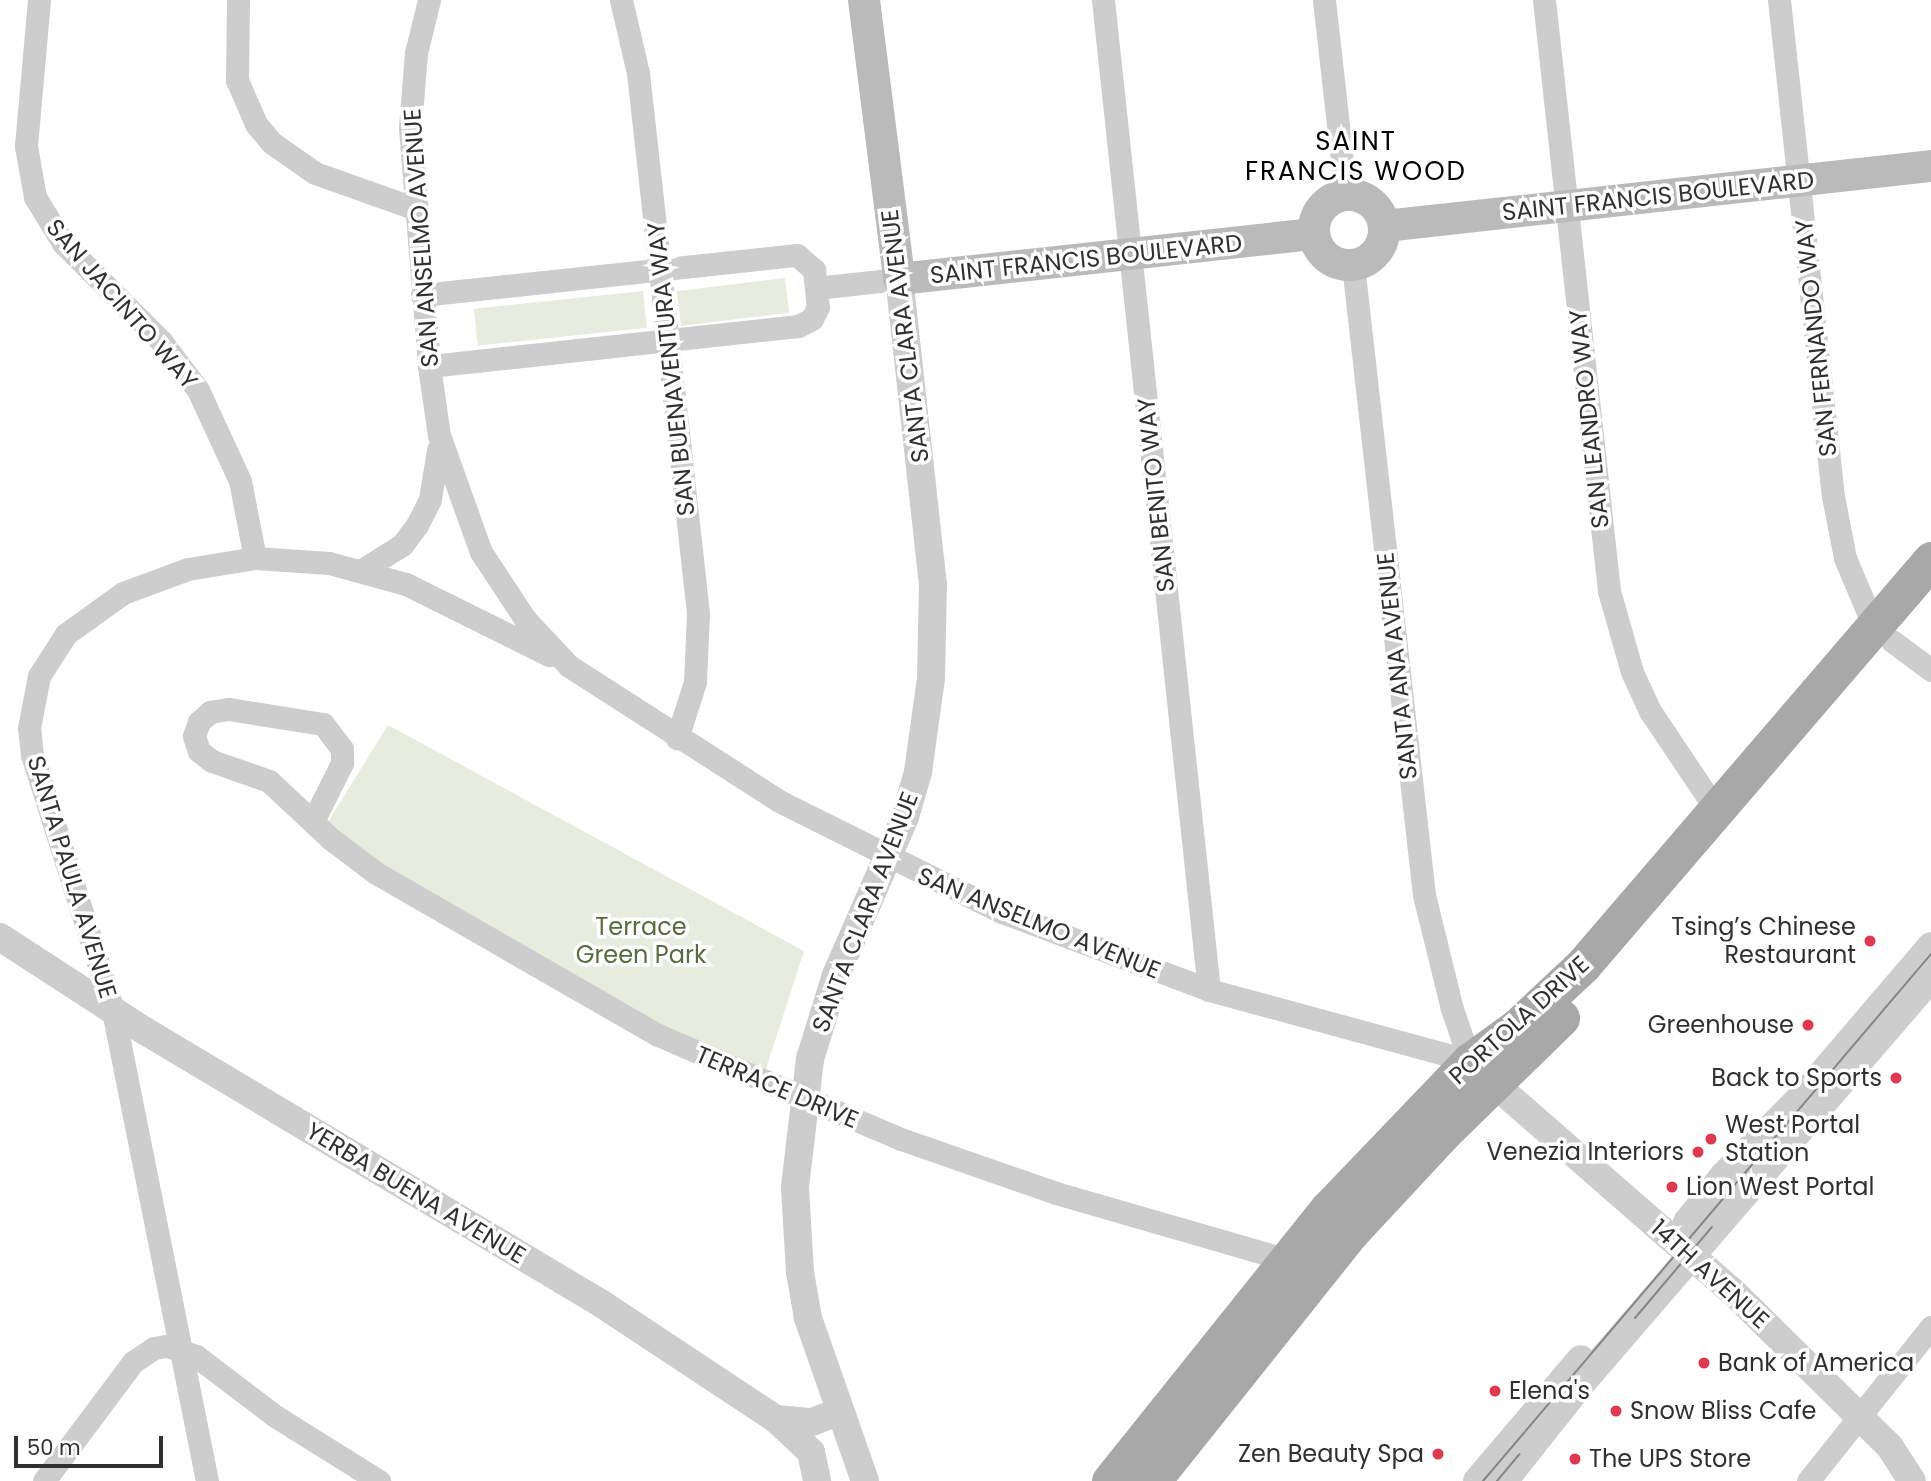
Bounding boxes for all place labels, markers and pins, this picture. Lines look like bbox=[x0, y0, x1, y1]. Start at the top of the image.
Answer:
place label: Tsing’s Chinese Restaurant bbox=[1671, 913, 1856, 969]
marker: Tsing’s Chinese Restaurant bbox=[1862, 933, 1878, 949]
place label: Greenhouse bbox=[1648, 1011, 1794, 1039]
marker: Greenhouse bbox=[1800, 1017, 1816, 1033]
place label: Back to Sports bbox=[1711, 1064, 1882, 1092]
marker: Back to Sports bbox=[1888, 1070, 1904, 1086]
place label: West Portal Station bbox=[1725, 1111, 1860, 1167]
marker: West Portal Station bbox=[1703, 1131, 1719, 1147]
place label: Venezia Interiors bbox=[1487, 1138, 1684, 1166]
marker: Venezia Interiors bbox=[1690, 1144, 1706, 1160]
place label: Lion West Portal bbox=[1686, 1173, 1874, 1201]
marker: Lion West Portal bbox=[1664, 1179, 1680, 1195]
place label: Bank of America bbox=[1718, 1349, 1914, 1377]
marker: Bank of America bbox=[1696, 1355, 1712, 1371]
place label: Elena's bbox=[1509, 1377, 1590, 1405]
marker: Elena's bbox=[1487, 1383, 1503, 1399]
place label: Snow Bliss Cafe bbox=[1630, 1397, 1816, 1425]
marker: Snow Bliss Cafe bbox=[1608, 1403, 1624, 1419]
place label: Zen Beauty Spa bbox=[1238, 1440, 1424, 1468]
place label: The UPS Store bbox=[1589, 1445, 1751, 1473]
marker: Zen Beauty Spa bbox=[1430, 1446, 1446, 1462]
marker: The UPS Store bbox=[1567, 1451, 1583, 1467]

